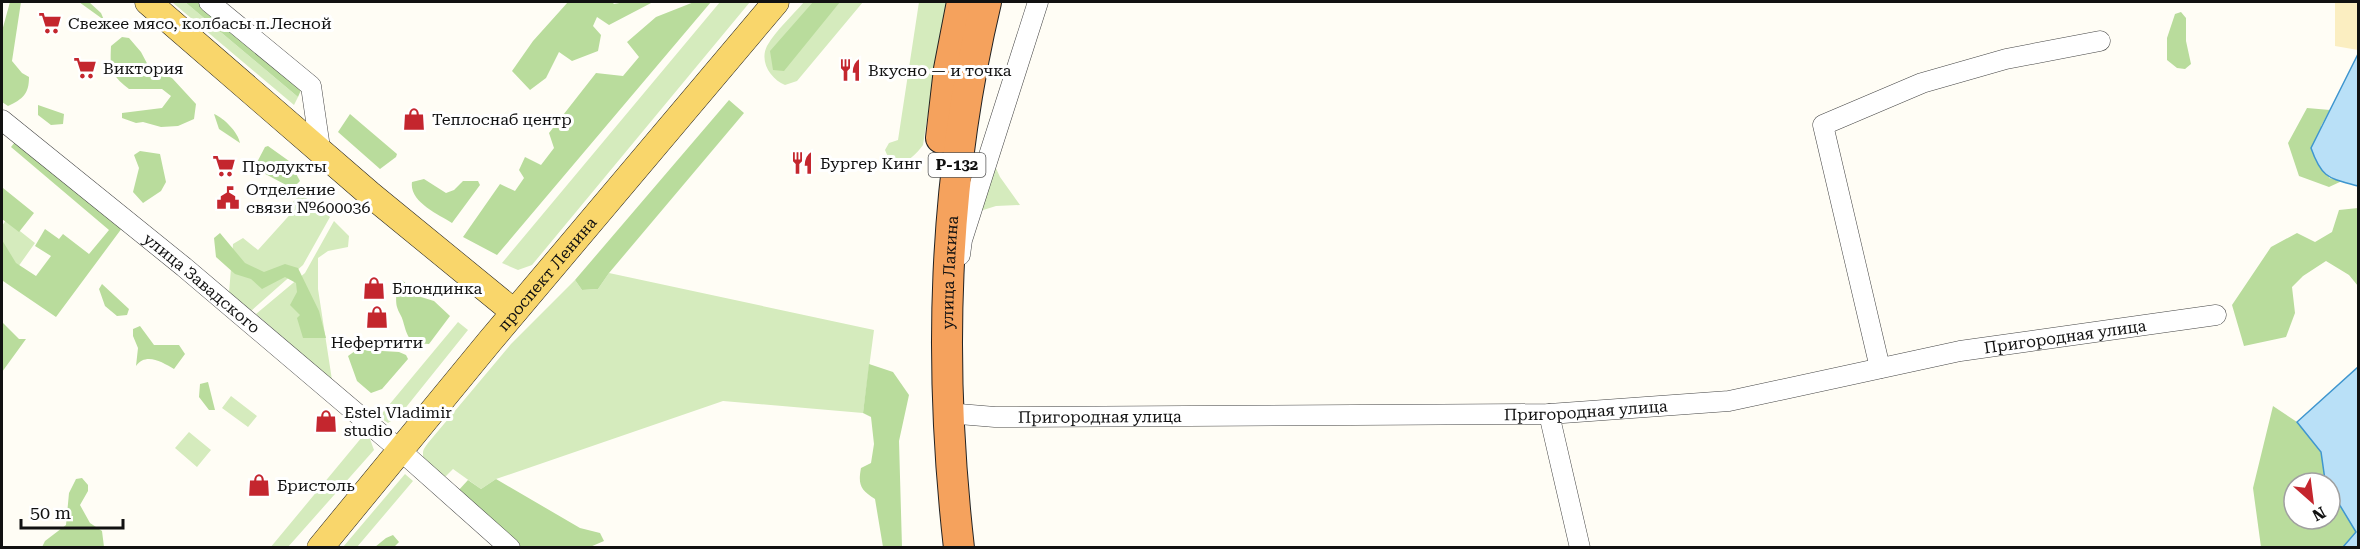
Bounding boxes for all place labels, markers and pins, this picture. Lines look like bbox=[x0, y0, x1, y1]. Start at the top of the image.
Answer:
supermarket icon: Свежее мясо, колбасы п.Лесной bbox=[37, 10, 63, 36]
place label: Свежее мясо, колбасы п.Лесной bbox=[68, 14, 332, 33]
supermarket icon: Виктория bbox=[72, 55, 98, 81]
restaurant icon: Вкусно — и точка bbox=[837, 57, 863, 83]
place label: Виктория bbox=[103, 59, 183, 78]
place label: Вкусно — и точка bbox=[868, 61, 1012, 80]
shop icon: Теплоснаб центр bbox=[401, 106, 427, 132]
place label: Теплоснаб центр bbox=[432, 110, 572, 129]
restaurant icon: Бургер Кинг bbox=[789, 150, 815, 176]
supermarket icon: Продукты bbox=[211, 153, 237, 179]
place label: Бургер Кинг bbox=[820, 154, 923, 173]
place label: Продукты bbox=[242, 157, 327, 176]
place label: Отделение связи №600036 bbox=[246, 180, 370, 217]
public building icon: Отделение связи №600036 bbox=[215, 185, 241, 211]
shop icon: Блондинка bbox=[361, 275, 387, 301]
place label: Блондинка bbox=[392, 279, 483, 298]
shop icon: Нефертити bbox=[364, 304, 390, 330]
place label: Нефертити bbox=[331, 333, 424, 352]
place label: Estel Vladimir studio bbox=[344, 403, 452, 440]
shop icon: Estel Vladimir studio bbox=[313, 408, 339, 434]
shop icon: Бристоль bbox=[246, 472, 272, 498]
place label: Бристоль bbox=[277, 476, 355, 495]

